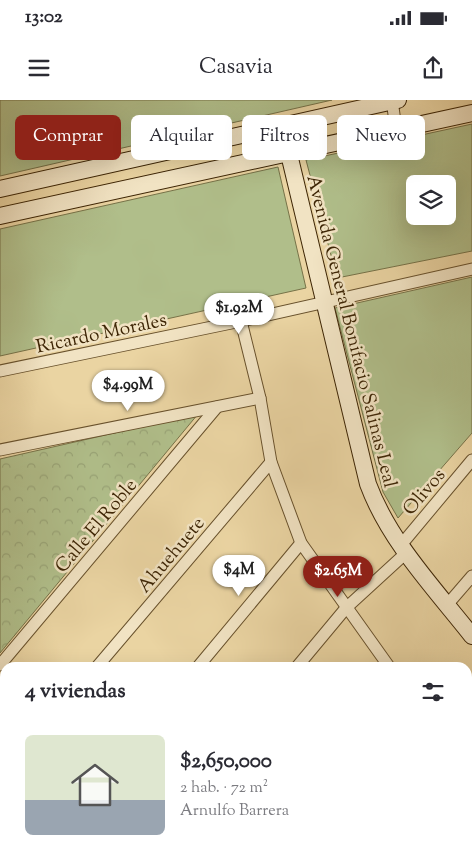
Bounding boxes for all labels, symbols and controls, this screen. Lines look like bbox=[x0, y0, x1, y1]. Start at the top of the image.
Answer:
text: 13:02 bbox=[25, 4, 63, 31]
text: Casavia bbox=[199, 52, 273, 84]
icon: menu bbox=[25, 54, 53, 82]
icon: share bbox=[419, 54, 447, 82]
chip: Comprar bbox=[15, 115, 121, 160]
chip: Alquilar bbox=[131, 115, 232, 160]
chip: Filtros bbox=[242, 115, 327, 160]
chip: Nuevo bbox=[337, 115, 425, 160]
street label: Avenida General Bonifacio Salinas Leal bbox=[299, 172, 403, 491]
map controls bbox=[406, 175, 456, 225]
button: layers bbox=[406, 175, 456, 225]
pin: $1.92M bbox=[198, 292, 280, 335]
text: $1.92M bbox=[215, 297, 263, 320]
street label: Ricardo Morales bbox=[34, 307, 169, 361]
pin: $4.99M bbox=[87, 370, 169, 412]
text: $4.99M bbox=[103, 374, 153, 397]
street label: Olivos bbox=[397, 463, 453, 522]
street label: Calle El Roble bbox=[49, 474, 144, 580]
street label: Ahuehuete bbox=[132, 512, 212, 600]
pin: $4M bbox=[215, 554, 263, 597]
pin: $2.65M bbox=[297, 556, 379, 598]
text: $4M bbox=[223, 559, 255, 582]
text: $2.65M bbox=[314, 560, 362, 583]
text: 4 viviendas bbox=[25, 677, 126, 707]
icon: filters bbox=[419, 678, 447, 706]
text: $2,650,000 bbox=[180, 747, 272, 777]
icon: home bbox=[65, 755, 125, 815]
text: 2 hab. · 72 m² bbox=[180, 777, 268, 800]
text: Arnulfo Barrera bbox=[180, 800, 289, 823]

